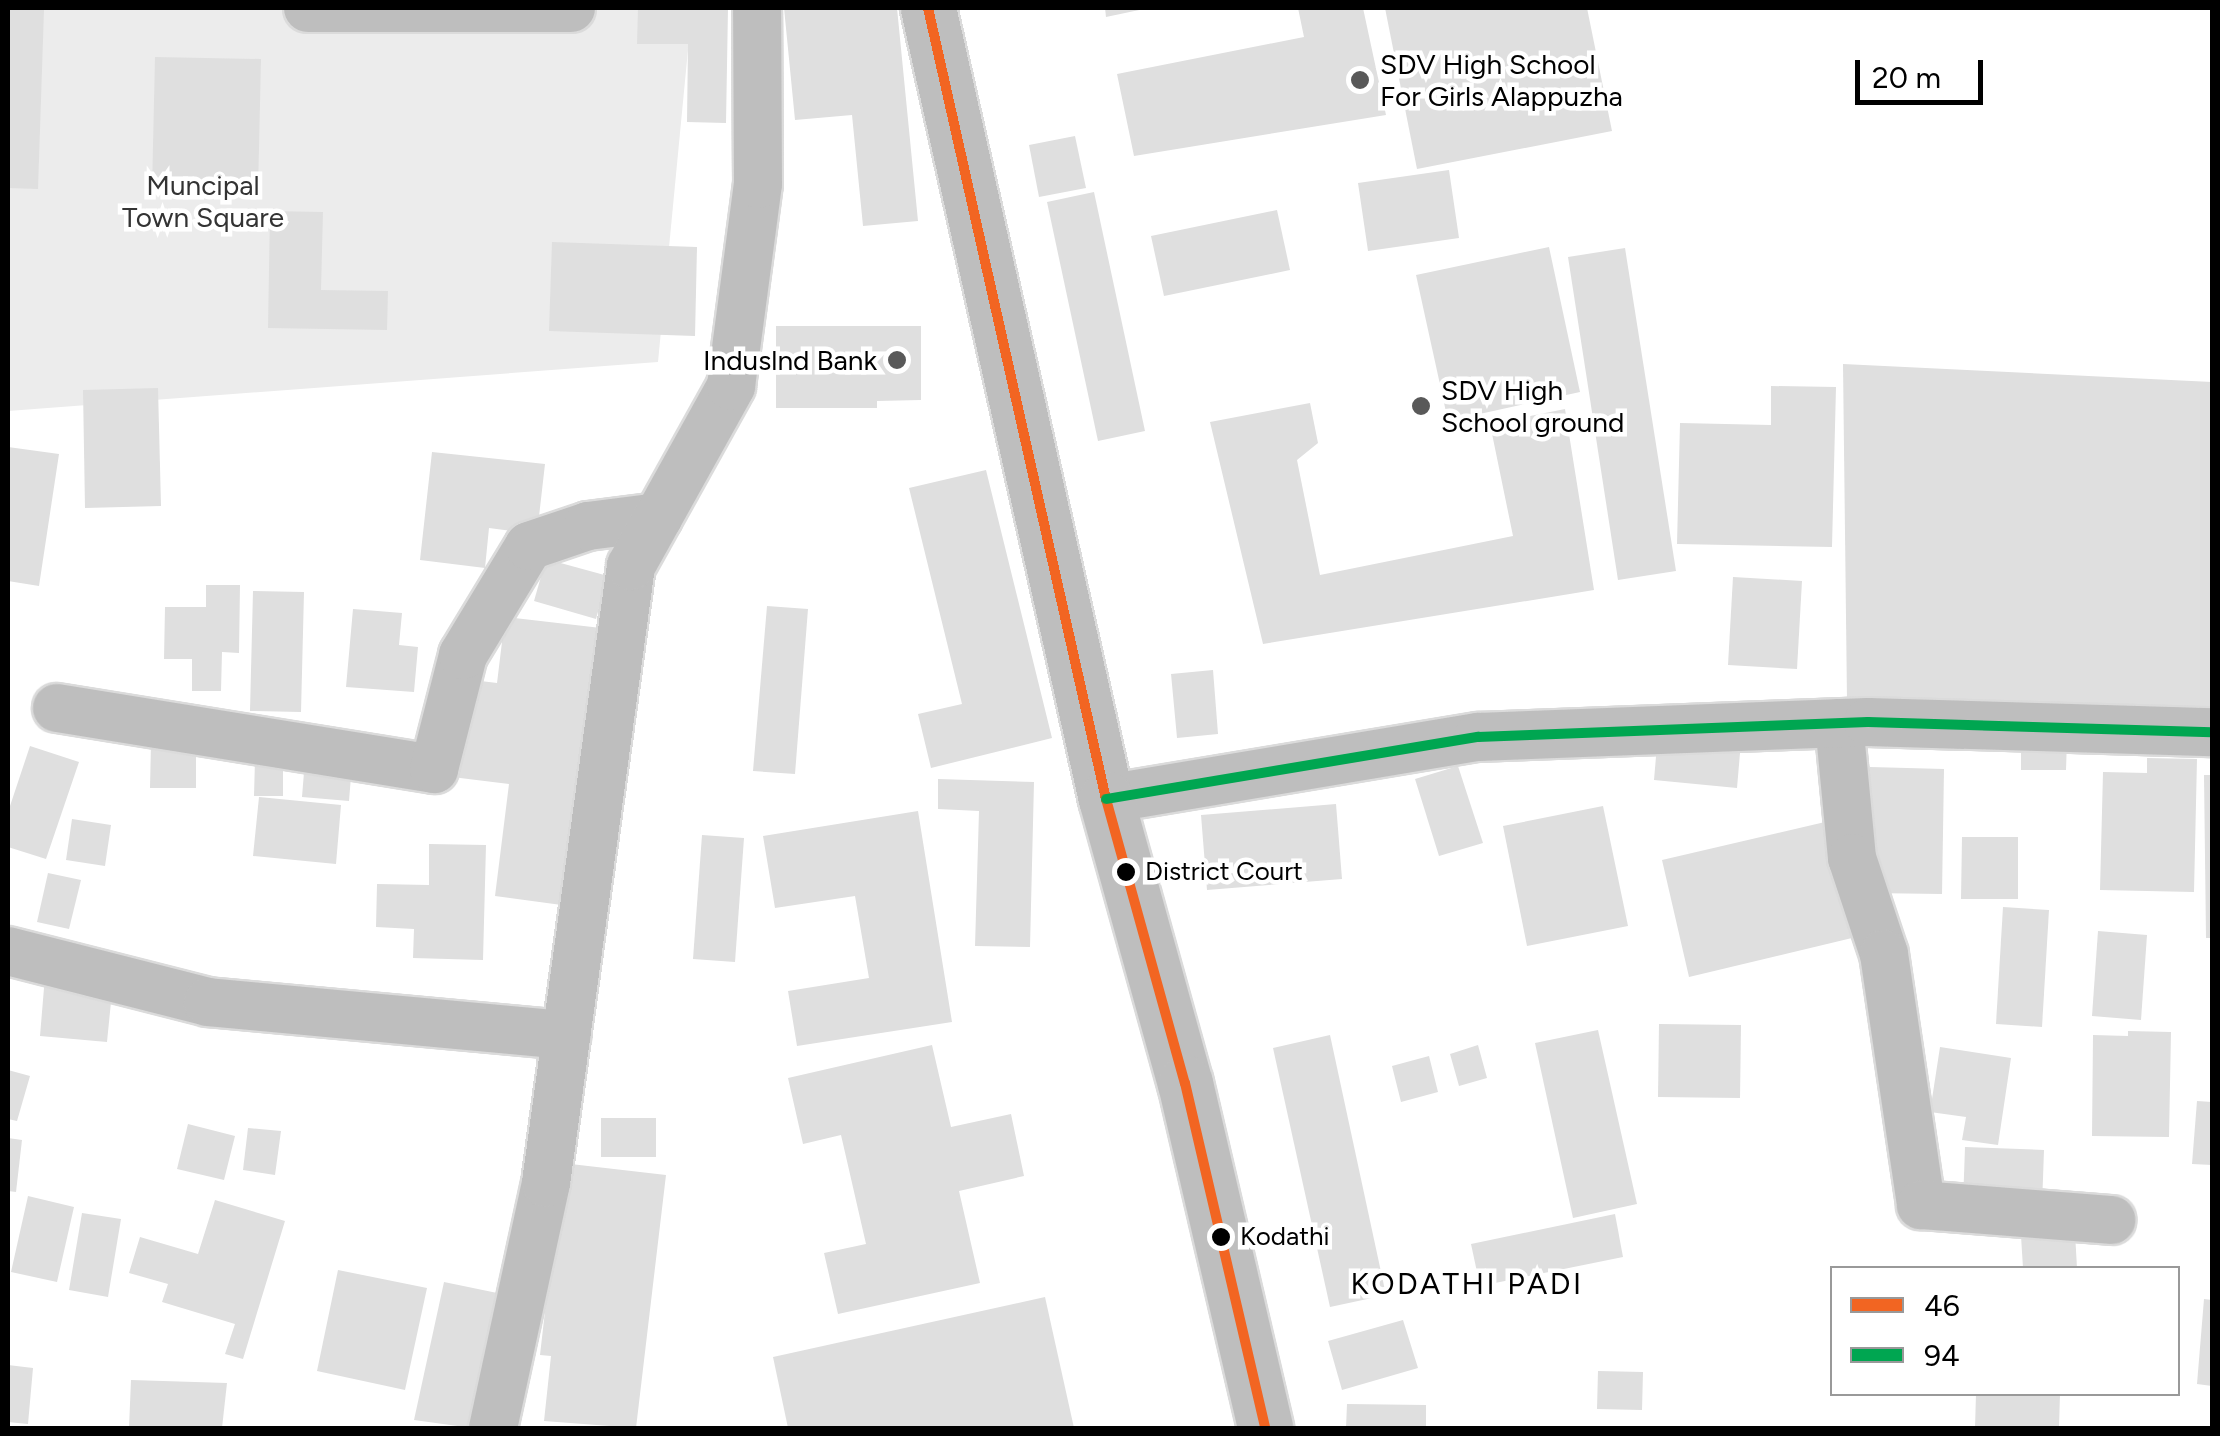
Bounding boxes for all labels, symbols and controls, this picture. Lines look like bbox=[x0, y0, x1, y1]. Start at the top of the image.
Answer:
scale bar bbox=[1860, 40, 1988, 102]
place label: SDV High School For Girls Alappuzha bbox=[1380, 47, 1623, 113]
text: 20 m bbox=[1872, 59, 1941, 96]
marker: SDV High School For Girls Alappuzha bbox=[1349, 69, 1371, 91]
park label: Muncipal Town Square bbox=[122, 168, 284, 234]
place label: Induslnd Bank bbox=[703, 343, 877, 377]
marker: Induslnd Bank bbox=[886, 349, 908, 371]
place label: SDV High School ground bbox=[1441, 373, 1624, 439]
marker: SDV High School ground bbox=[1410, 395, 1432, 417]
place label: District Court bbox=[1145, 856, 1303, 888]
marker: District Court bbox=[1116, 862, 1136, 882]
place label: Kodathi bbox=[1240, 1221, 1330, 1253]
marker: Kodathi bbox=[1211, 1227, 1231, 1247]
district label: KODATHI PADI bbox=[1350, 1266, 1584, 1302]
legend bbox=[1830, 1266, 2180, 1396]
text: 46 bbox=[1924, 1287, 1960, 1324]
text: 94 bbox=[1924, 1337, 1960, 1374]

